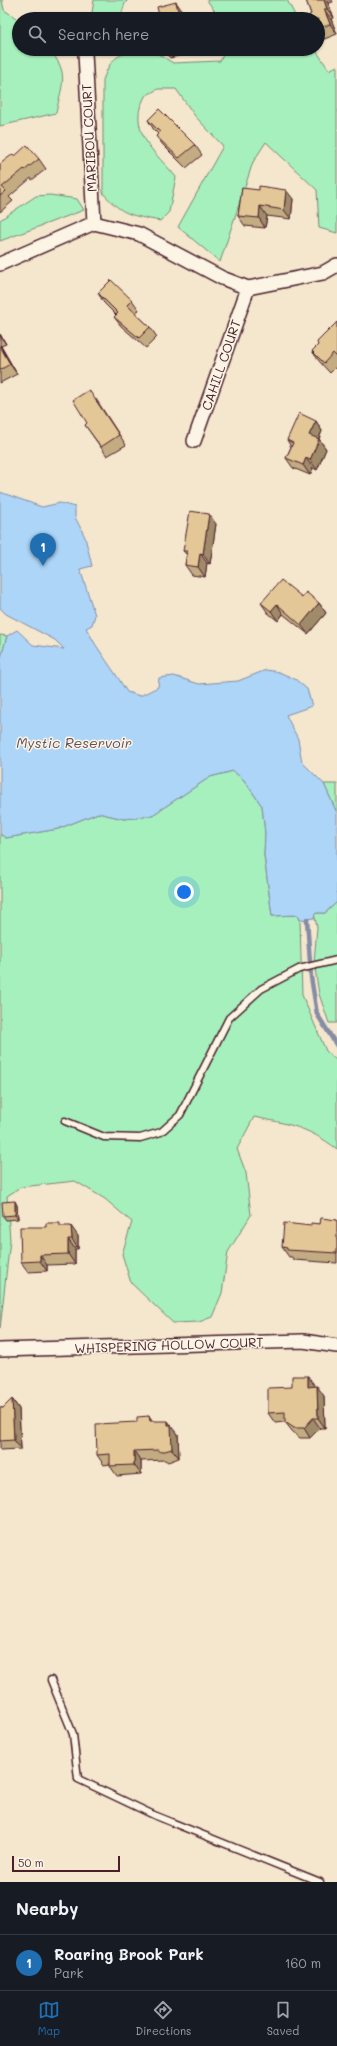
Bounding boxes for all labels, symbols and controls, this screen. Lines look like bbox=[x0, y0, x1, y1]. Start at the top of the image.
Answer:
search box bbox=[12, 12, 325, 56]
icon: search bbox=[26, 23, 48, 45]
text: Search here bbox=[58, 24, 149, 44]
street label: MARIBOU COURT bbox=[77, 83, 100, 193]
street label: CAHILL COURT bbox=[197, 317, 244, 412]
pin: 1 bbox=[30, 533, 56, 566]
water label: Mystic Reservoir bbox=[16, 733, 132, 752]
your location bbox=[174, 882, 194, 902]
street label: WHISPERING HOLLOW COURT bbox=[74, 1333, 264, 1356]
scale bar bbox=[12, 1854, 120, 1873]
text: 50 m bbox=[18, 1855, 44, 1870]
text: Nearby bbox=[16, 1897, 78, 1919]
text: Roaring Brook Park bbox=[54, 1944, 204, 1964]
text: 1 bbox=[26, 1954, 32, 1971]
text: 160 m bbox=[285, 1954, 321, 1971]
text: Park bbox=[54, 1964, 83, 1981]
tab: Map bbox=[38, 1999, 60, 2038]
tab: Directions bbox=[135, 1999, 191, 2038]
tab: Saved bbox=[267, 1999, 299, 2038]

